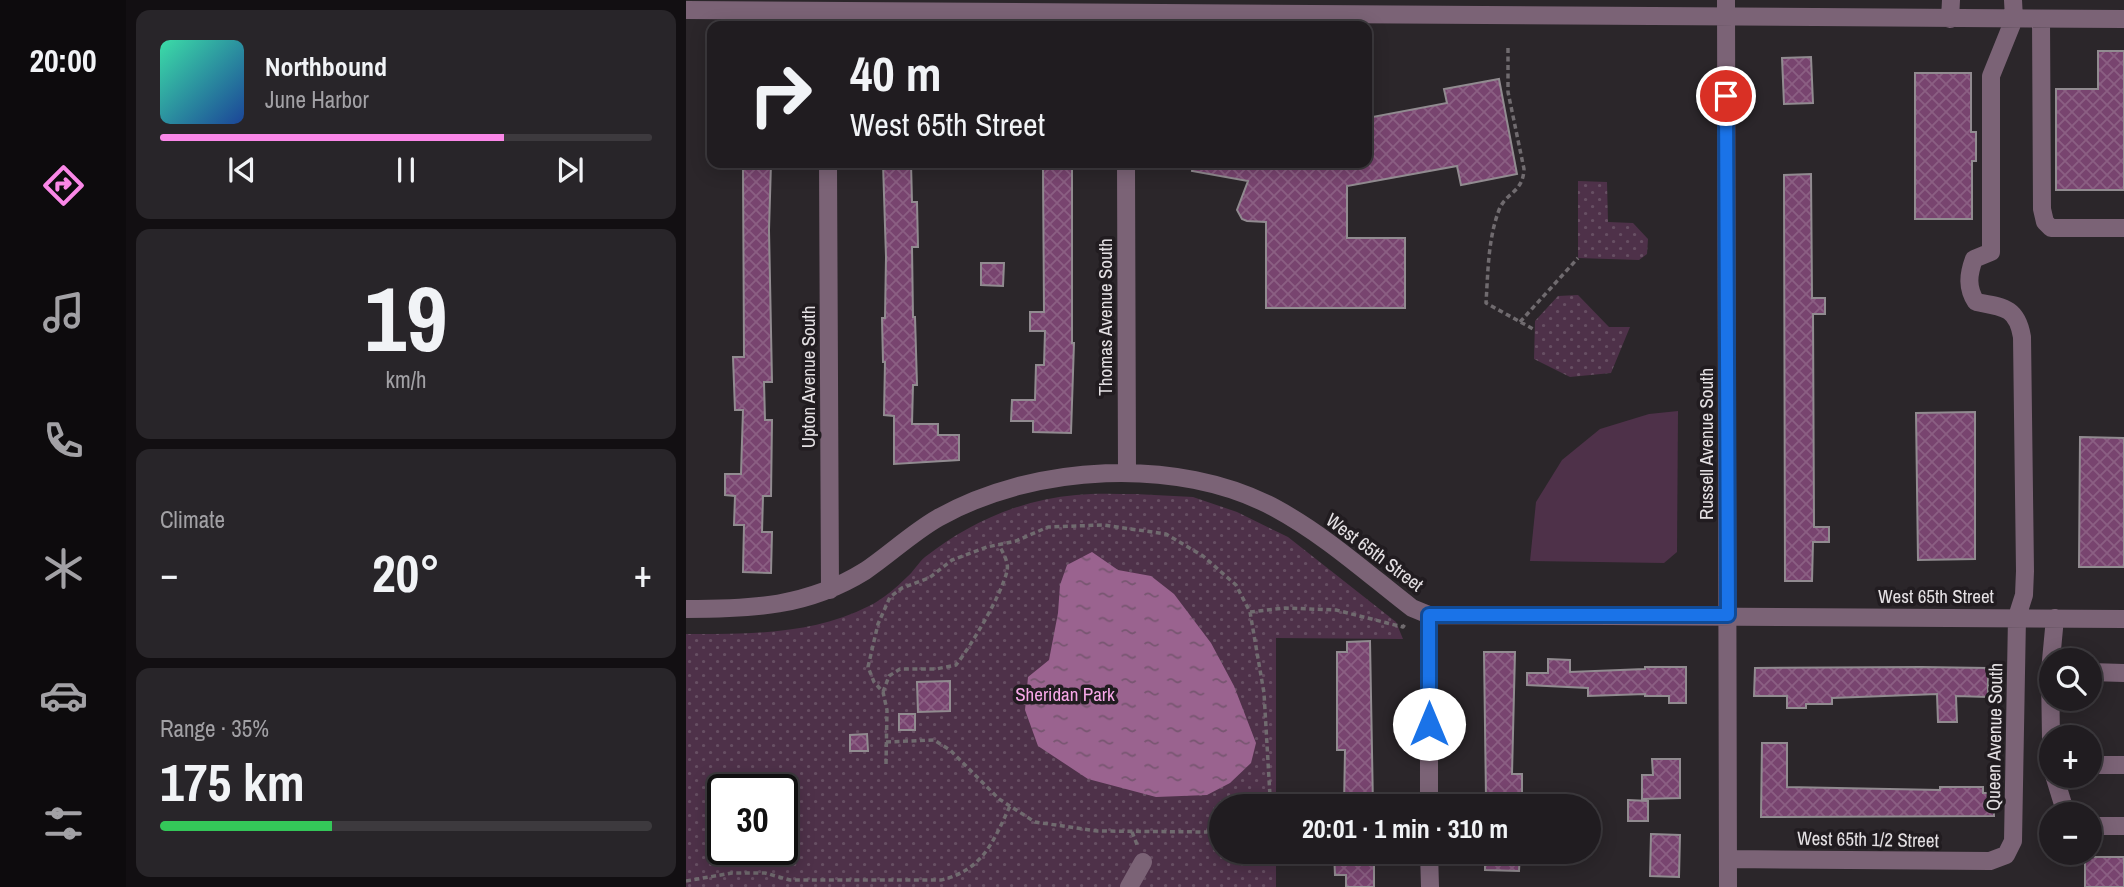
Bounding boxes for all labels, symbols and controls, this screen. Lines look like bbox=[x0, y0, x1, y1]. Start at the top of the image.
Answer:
text: 20:00 bbox=[29, 39, 97, 82]
text: 40 m bbox=[850, 40, 942, 106]
text: Northbound bbox=[265, 49, 387, 84]
icon: right bbox=[735, 49, 826, 140]
pin bbox=[1696, 66, 1756, 126]
icon: arrive bbox=[1707, 77, 1745, 115]
text: June Harbor bbox=[265, 84, 369, 115]
text: West 65th Street bbox=[850, 103, 1045, 146]
icon: previous bbox=[223, 151, 261, 189]
icon: pause bbox=[387, 151, 425, 189]
icon: next bbox=[551, 151, 589, 189]
icon: directions bbox=[39, 161, 88, 210]
street label: Thomas Avenue South bbox=[1092, 238, 1118, 396]
text: 19 bbox=[365, 257, 448, 379]
icon: music bbox=[39, 288, 88, 337]
street label: Upton Avenue South bbox=[795, 306, 821, 448]
text: km/h bbox=[386, 364, 426, 395]
street label: Russell Avenue South bbox=[1693, 368, 1719, 520]
icon: phone bbox=[39, 416, 88, 465]
text: Climate bbox=[160, 504, 225, 535]
street label: West 65th Street bbox=[1321, 507, 1430, 598]
text: 20° bbox=[372, 538, 440, 608]
icon: climate bbox=[39, 544, 88, 593]
text: − bbox=[160, 548, 178, 599]
text: + bbox=[634, 548, 652, 599]
street label: West 65th Street bbox=[1878, 583, 1995, 609]
map controls bbox=[2039, 648, 2102, 865]
button: search bbox=[2039, 648, 2102, 711]
street label: Queen Avenue South bbox=[1980, 663, 2008, 811]
icon: car bbox=[39, 671, 88, 720]
park label: Sheridan Park bbox=[1015, 681, 1115, 707]
position arrow bbox=[1392, 687, 1466, 761]
text: Range · 35% bbox=[160, 713, 269, 744]
button: + bbox=[2039, 725, 2102, 788]
text: 175 km bbox=[160, 747, 305, 817]
speed limit sign: 30 bbox=[707, 774, 798, 865]
icon: filters bbox=[39, 799, 88, 848]
button: − bbox=[2039, 802, 2102, 865]
text: 20:01 · 1 min · 310 m bbox=[1302, 811, 1508, 846]
street label: West 65th 1/2 Street bbox=[1797, 825, 1940, 853]

